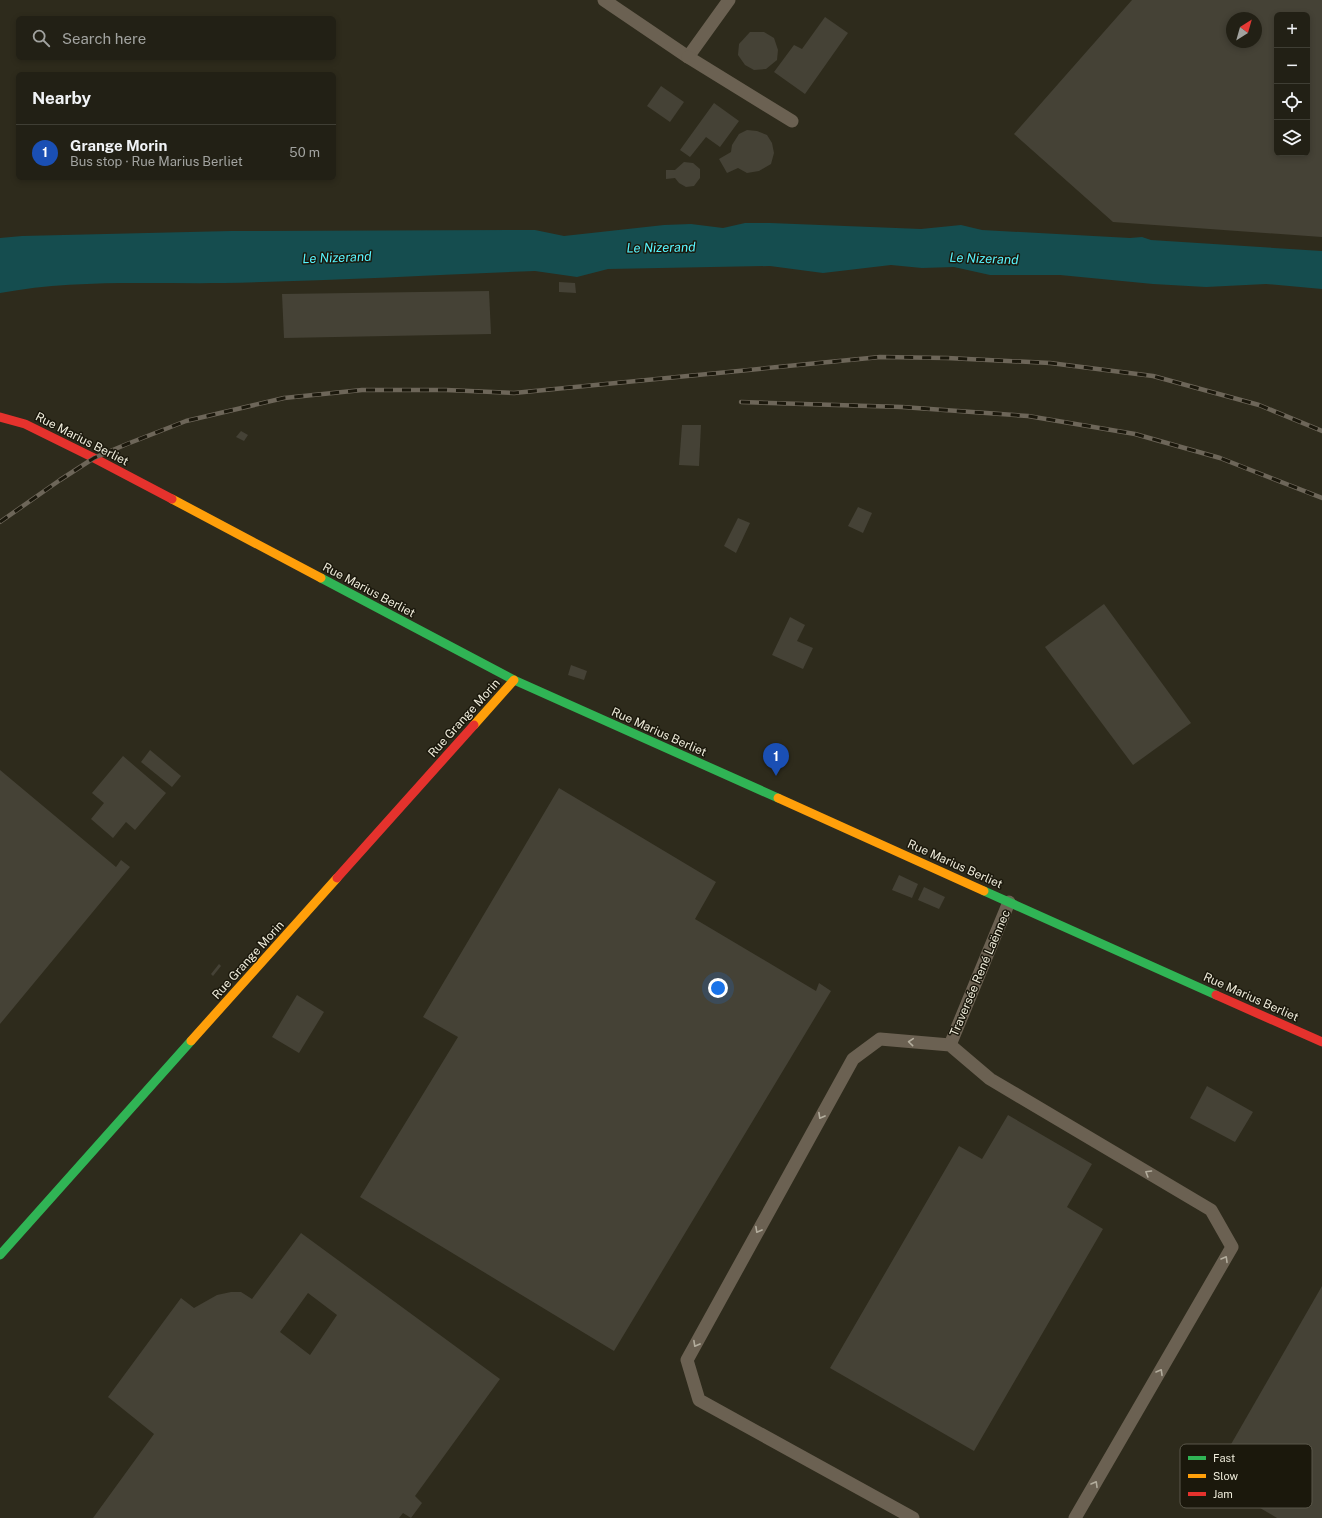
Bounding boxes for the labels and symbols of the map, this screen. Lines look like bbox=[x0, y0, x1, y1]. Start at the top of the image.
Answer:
north arrow bbox=[1226, 12, 1262, 48]
water label: Le Nizerand bbox=[626, 239, 696, 256]
water label: Le Nizerand bbox=[302, 249, 372, 266]
water label: Le Nizerand bbox=[949, 250, 1019, 267]
street label: Rue Marius Berliet bbox=[33, 409, 131, 469]
street label: Rue Marius Berliet bbox=[320, 560, 418, 620]
street label: Rue Grange Morin bbox=[425, 676, 503, 760]
street label: Rue Marius Berliet bbox=[609, 705, 709, 759]
pin: 1 bbox=[763, 743, 789, 776]
street label: Rue Marius Berliet bbox=[905, 837, 1005, 891]
street label: Traversée René Laënnec bbox=[947, 908, 1013, 1038]
street label: Rue Grange Morin bbox=[209, 918, 287, 1002]
street label: Rue Marius Berliet bbox=[1201, 970, 1301, 1024]
your location bbox=[708, 978, 728, 998]
one-way arrow bbox=[908, 1037, 914, 1046]
one-way arrow bbox=[819, 1112, 826, 1119]
one-way arrow bbox=[1145, 1170, 1152, 1177]
one-way arrow bbox=[756, 1226, 763, 1233]
one-way arrow bbox=[1220, 1256, 1227, 1263]
one-way arrow bbox=[693, 1340, 700, 1347]
one-way arrow bbox=[1155, 1369, 1162, 1376]
legend bbox=[1180, 1444, 1312, 1508]
text: Fast bbox=[1213, 1452, 1235, 1464]
text: Slow bbox=[1213, 1470, 1239, 1482]
one-way arrow bbox=[1090, 1481, 1097, 1488]
text: Jam bbox=[1213, 1488, 1233, 1500]

